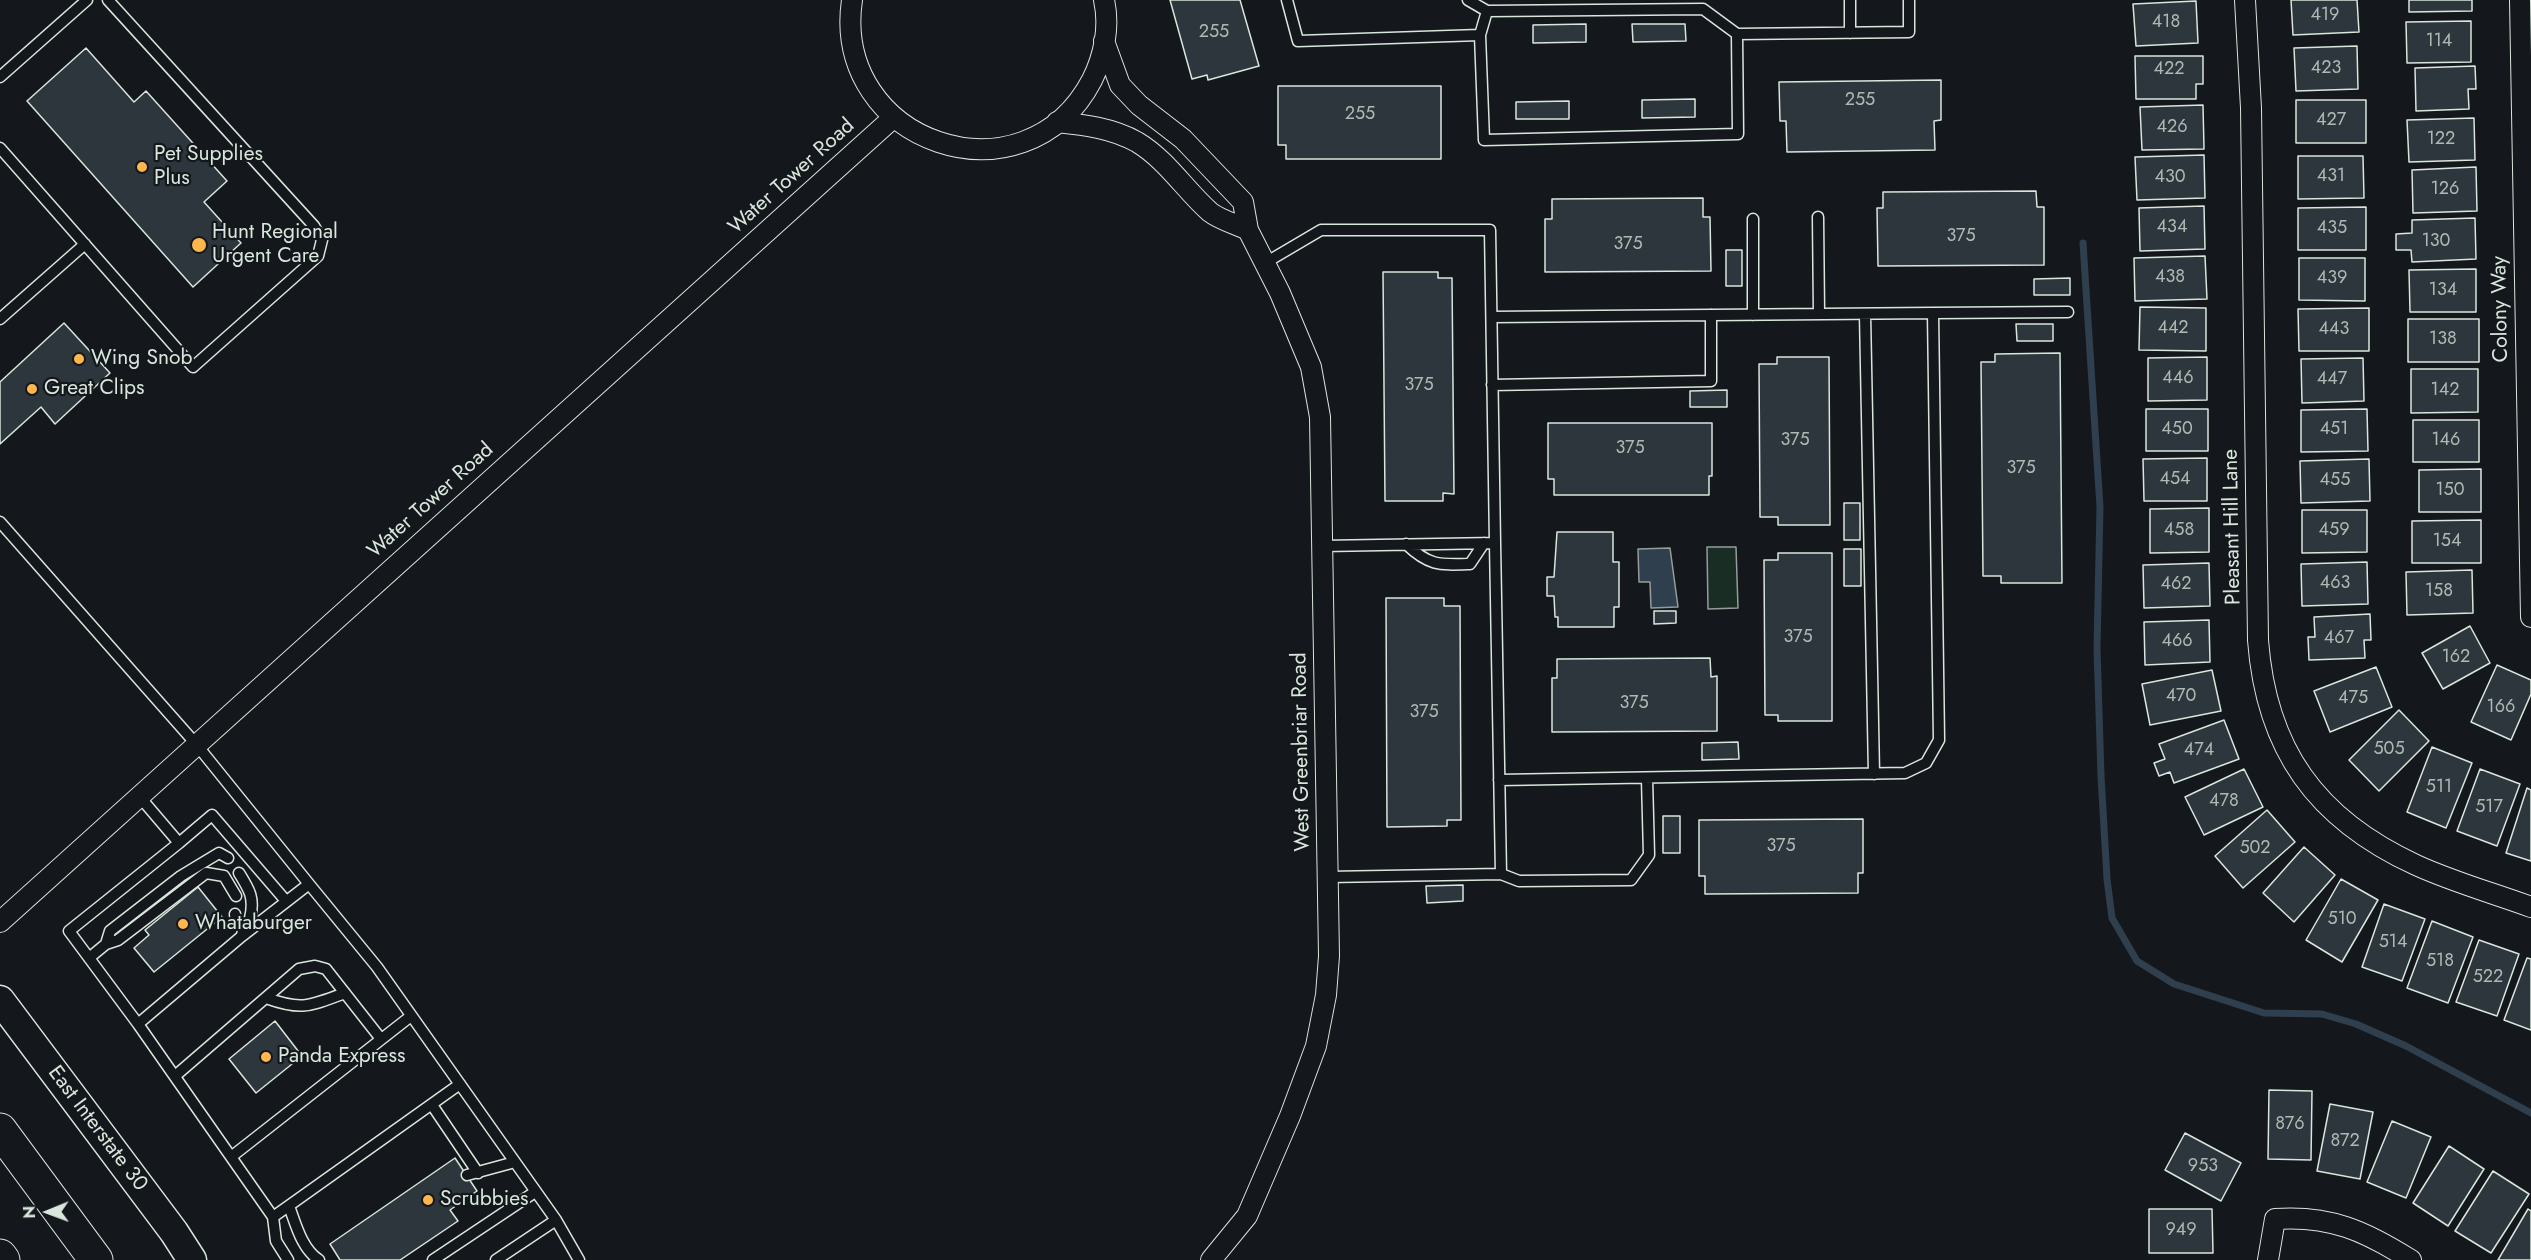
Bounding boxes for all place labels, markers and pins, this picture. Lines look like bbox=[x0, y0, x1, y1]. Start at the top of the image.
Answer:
place label: Pet Supplies Plus bbox=[154, 142, 263, 192]
marker: Pet Supplies Plus bbox=[135, 160, 149, 174]
place label: Hunt Regional Urgent Care bbox=[212, 220, 338, 270]
marker: Hunt Regional Urgent Care bbox=[190, 236, 208, 254]
place label: Wing Snob bbox=[91, 346, 193, 372]
marker: Wing Snob bbox=[72, 352, 86, 366]
place label: Great Clips bbox=[44, 376, 145, 402]
marker: Great Clips bbox=[25, 382, 39, 396]
place label: Whataburger bbox=[195, 911, 312, 937]
marker: Whataburger bbox=[176, 917, 190, 931]
place label: Panda Express bbox=[278, 1044, 405, 1070]
marker: Panda Express bbox=[259, 1050, 273, 1064]
place label: Scrubbies bbox=[440, 1187, 528, 1213]
marker: Scrubbies bbox=[421, 1193, 435, 1207]

